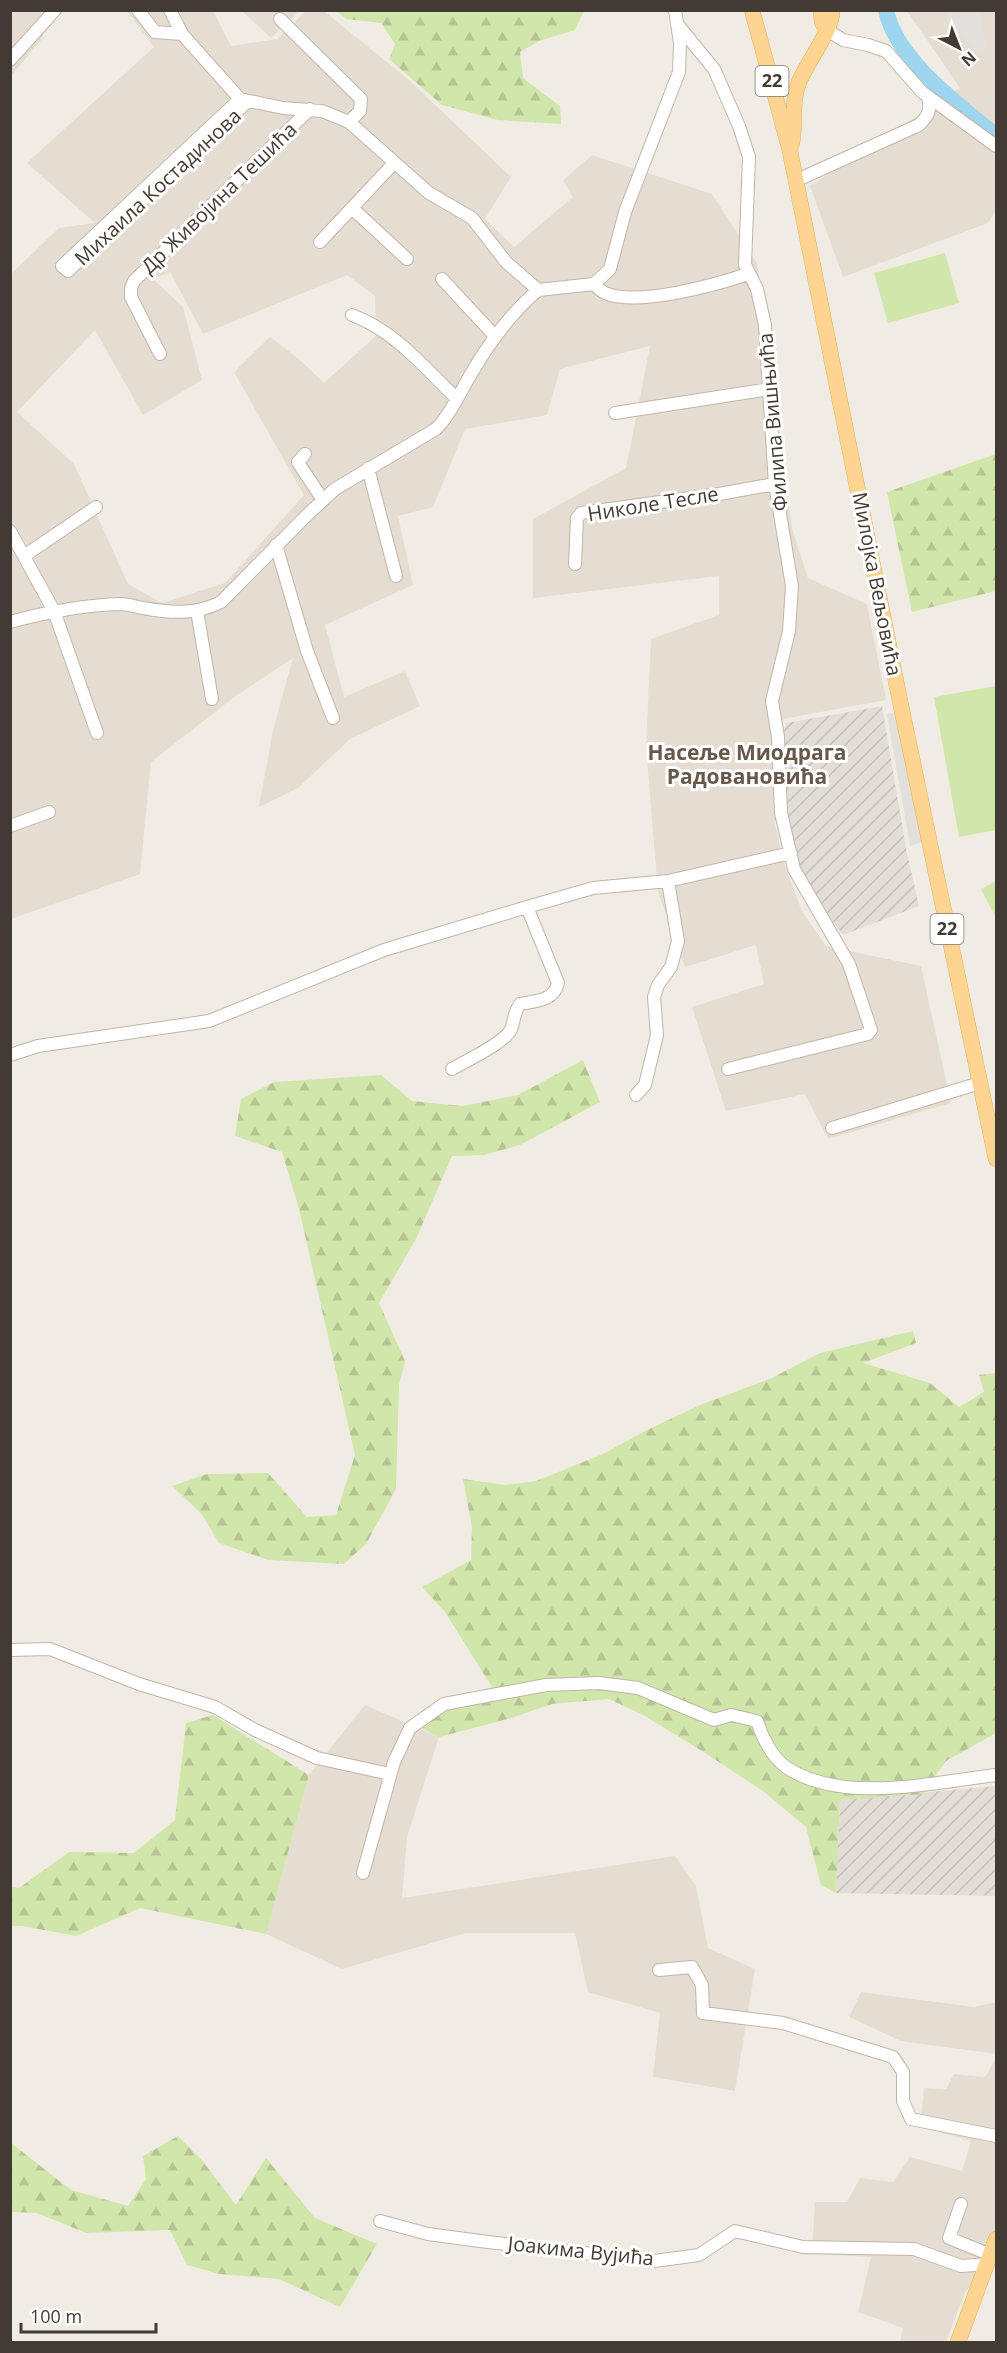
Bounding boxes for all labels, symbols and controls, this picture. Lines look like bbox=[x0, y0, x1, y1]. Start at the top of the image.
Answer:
north arrow bbox=[929, 18, 989, 78]
text: N bbox=[957, 47, 981, 72]
road number: 22 bbox=[756, 66, 788, 96]
street label: Михаила Костадинова bbox=[69, 102, 247, 271]
street label: Др Живојина Тешића bbox=[135, 116, 302, 279]
street label: Филипа Вишњића bbox=[751, 332, 794, 512]
street label: Николе Тесле bbox=[586, 480, 720, 527]
street label: Милојка Вељовића bbox=[846, 490, 909, 678]
district label: Насеље Миодрага Радовановића bbox=[647, 738, 847, 790]
road number: 22 bbox=[930, 914, 964, 944]
street label: Јоакима Вујића bbox=[505, 2229, 655, 2272]
scale bar bbox=[21, 2296, 156, 2334]
text: 100 m bbox=[30, 2304, 82, 2328]

